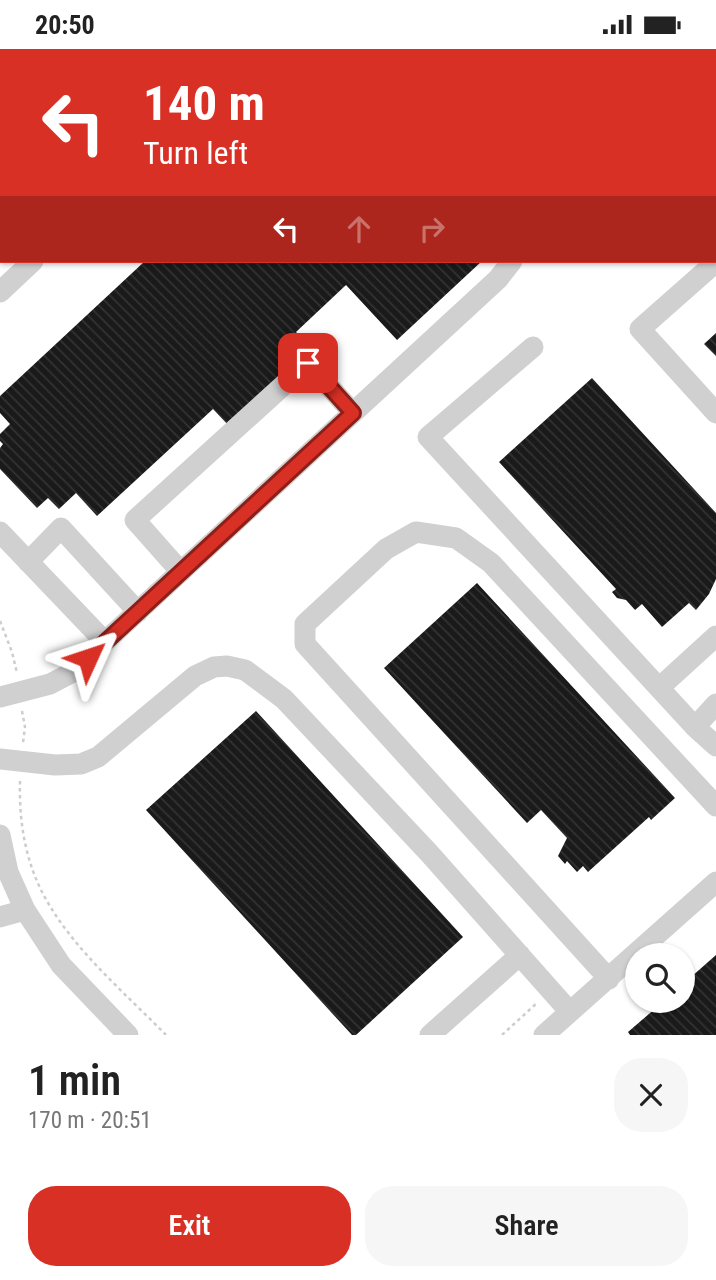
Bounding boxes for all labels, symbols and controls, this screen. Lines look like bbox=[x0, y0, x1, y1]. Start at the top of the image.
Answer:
text: 20:50 bbox=[35, 10, 95, 40]
text: 140 m bbox=[143, 75, 265, 132]
icon: left bbox=[28, 77, 119, 168]
text: Turn left bbox=[143, 134, 248, 172]
icon: left bbox=[267, 210, 305, 248]
icon: ahead bbox=[340, 210, 378, 248]
icon: right bbox=[413, 210, 451, 248]
pin bbox=[278, 333, 338, 393]
icon: arrive bbox=[289, 344, 327, 382]
position arrow bbox=[51, 621, 125, 695]
map controls bbox=[625, 943, 695, 1013]
button: search bbox=[625, 943, 695, 1013]
text: 1 min bbox=[28, 1056, 121, 1105]
button: close bbox=[614, 1058, 688, 1132]
text: 170 m · 20:51 bbox=[28, 1107, 152, 1134]
button: Exit bbox=[28, 1186, 351, 1266]
button: Share bbox=[365, 1186, 688, 1266]

